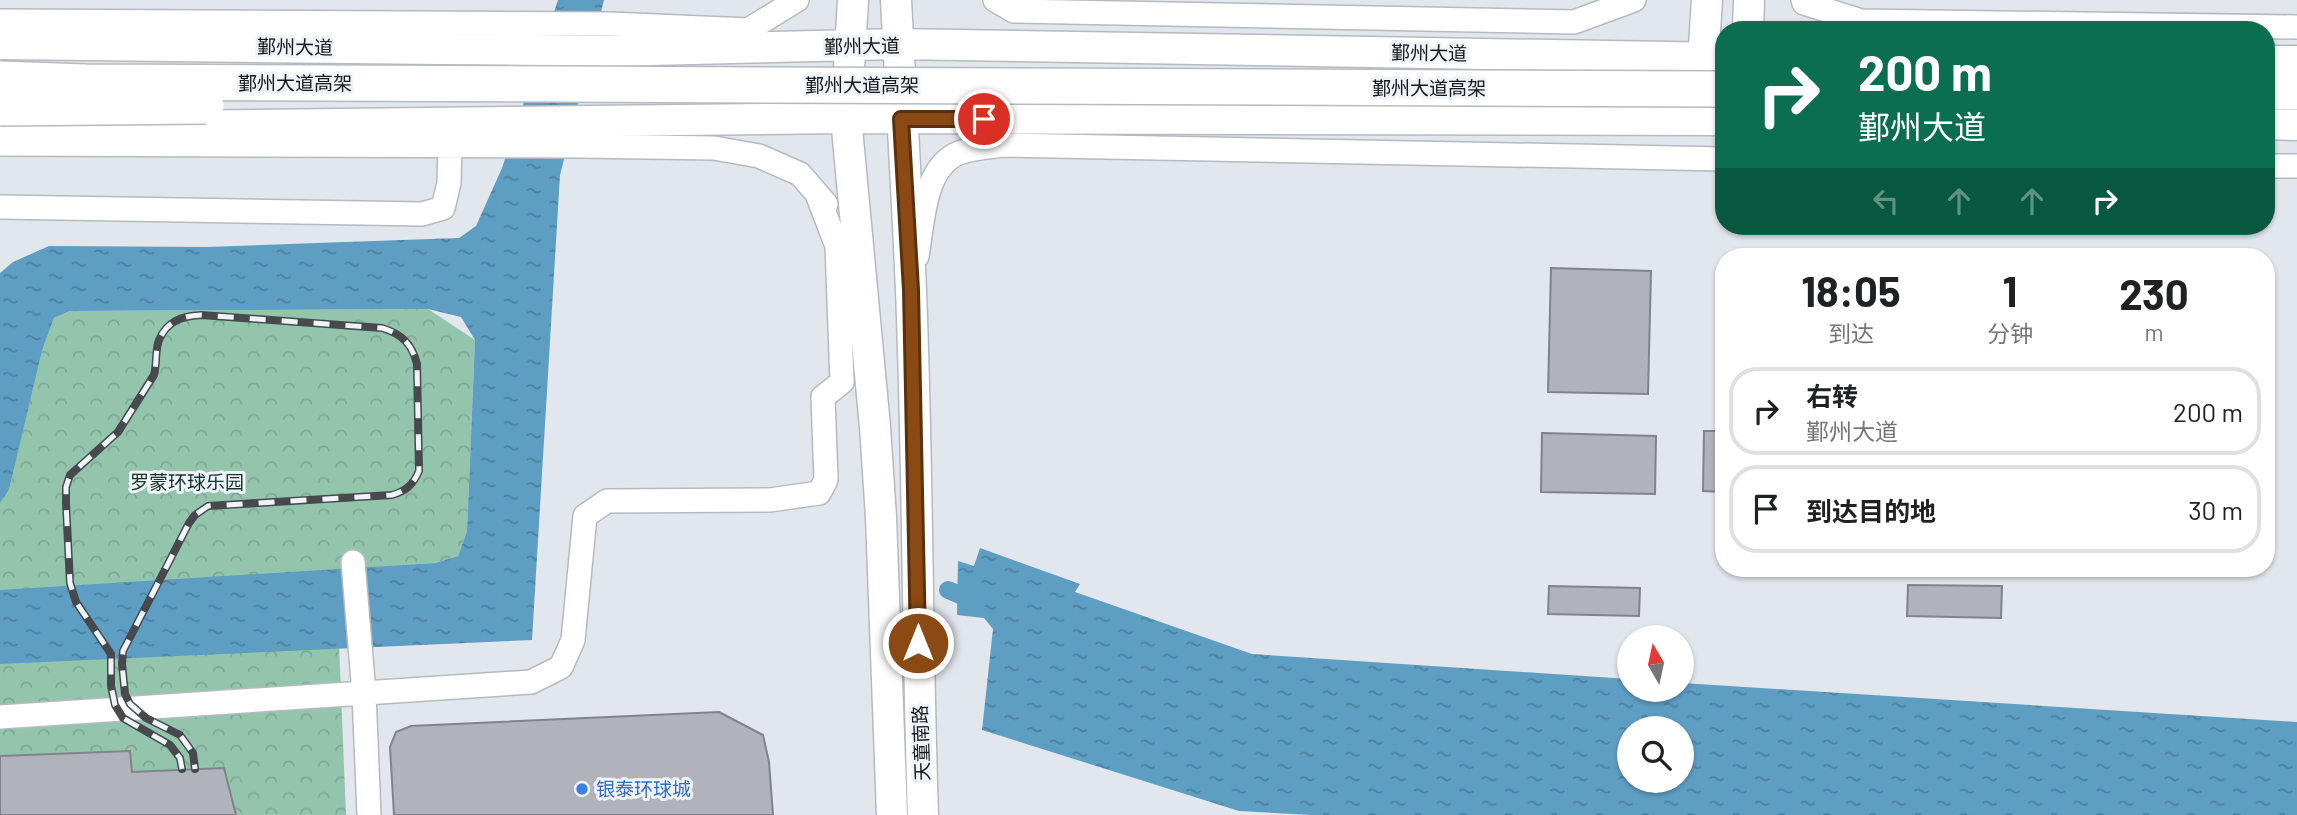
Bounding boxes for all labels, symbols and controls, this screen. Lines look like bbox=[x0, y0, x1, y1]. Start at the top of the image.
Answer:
street label: 鄞州大道 bbox=[824, 33, 900, 58]
street label: 鄞州大道 bbox=[257, 34, 333, 59]
street label: 鄞州大道 bbox=[1391, 40, 1467, 65]
text: 200 m bbox=[1858, 42, 1992, 101]
icon: right bbox=[1743, 49, 1834, 140]
street label: 鄞州大道高架 bbox=[238, 71, 352, 94]
street label: 鄞州大道高架 bbox=[805, 73, 919, 96]
street label: 鄞州大道高架 bbox=[1372, 76, 1486, 99]
pin bbox=[954, 89, 1014, 149]
icon: arrive bbox=[965, 100, 1003, 138]
text: 鄞州大道 bbox=[1858, 107, 1986, 145]
icon: left bbox=[1867, 182, 1905, 220]
icon: ahead bbox=[1940, 182, 1978, 220]
icon: ahead bbox=[2013, 182, 2051, 220]
icon: right bbox=[2086, 182, 2124, 220]
text: 18:05 bbox=[1801, 265, 1901, 315]
text: 1 bbox=[2003, 265, 2017, 315]
text: 230 bbox=[2119, 268, 2189, 318]
text: m bbox=[2144, 318, 2163, 346]
text: 到达 bbox=[1828, 319, 1874, 347]
text: 分钟 bbox=[1987, 319, 2033, 347]
text: 右转 bbox=[1806, 380, 1858, 411]
icon: right bbox=[1747, 392, 1785, 430]
text: 200 m bbox=[2173, 396, 2243, 427]
text: 鄞州大道 bbox=[1806, 417, 1898, 445]
park label: 罗蒙环球乐园 bbox=[130, 470, 244, 493]
icon: arrive bbox=[1747, 490, 1785, 528]
text: 30 m bbox=[2188, 494, 2243, 525]
text: 到达目的地 bbox=[1806, 495, 1936, 526]
position arrow bbox=[881, 606, 955, 680]
north arrow bbox=[1617, 625, 1694, 702]
map controls bbox=[1617, 625, 1694, 793]
street label: 天童南路 bbox=[908, 705, 933, 781]
button: search bbox=[1617, 716, 1694, 793]
place label: 银泰环球城 bbox=[596, 777, 691, 800]
marker: 银泰环球城 bbox=[574, 781, 590, 797]

